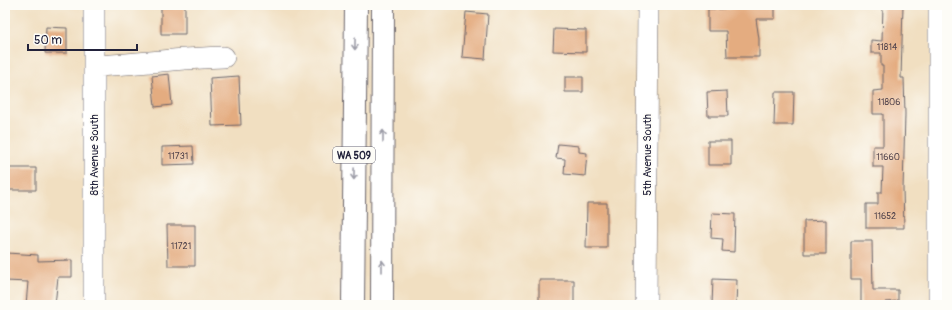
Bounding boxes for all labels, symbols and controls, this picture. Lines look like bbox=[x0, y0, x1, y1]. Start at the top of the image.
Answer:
scale bar bbox=[28, 26, 137, 52]
text: 50 m bbox=[34, 33, 62, 48]
one-way arrow bbox=[351, 37, 359, 50]
house number: 11814 bbox=[877, 42, 898, 53]
house number: 11806 bbox=[878, 97, 900, 108]
street label: 8th Avenue South bbox=[88, 114, 101, 196]
street label: 5th Avenue South bbox=[641, 114, 654, 196]
one-way arrow bbox=[379, 130, 387, 143]
road number: WA 509 bbox=[333, 147, 375, 163]
house number: 11731 bbox=[168, 151, 188, 162]
house number: 11660 bbox=[876, 152, 900, 163]
one-way arrow bbox=[350, 167, 358, 180]
house number: 11652 bbox=[874, 211, 896, 222]
house number: 11721 bbox=[171, 241, 191, 252]
one-way arrow bbox=[378, 260, 386, 273]

